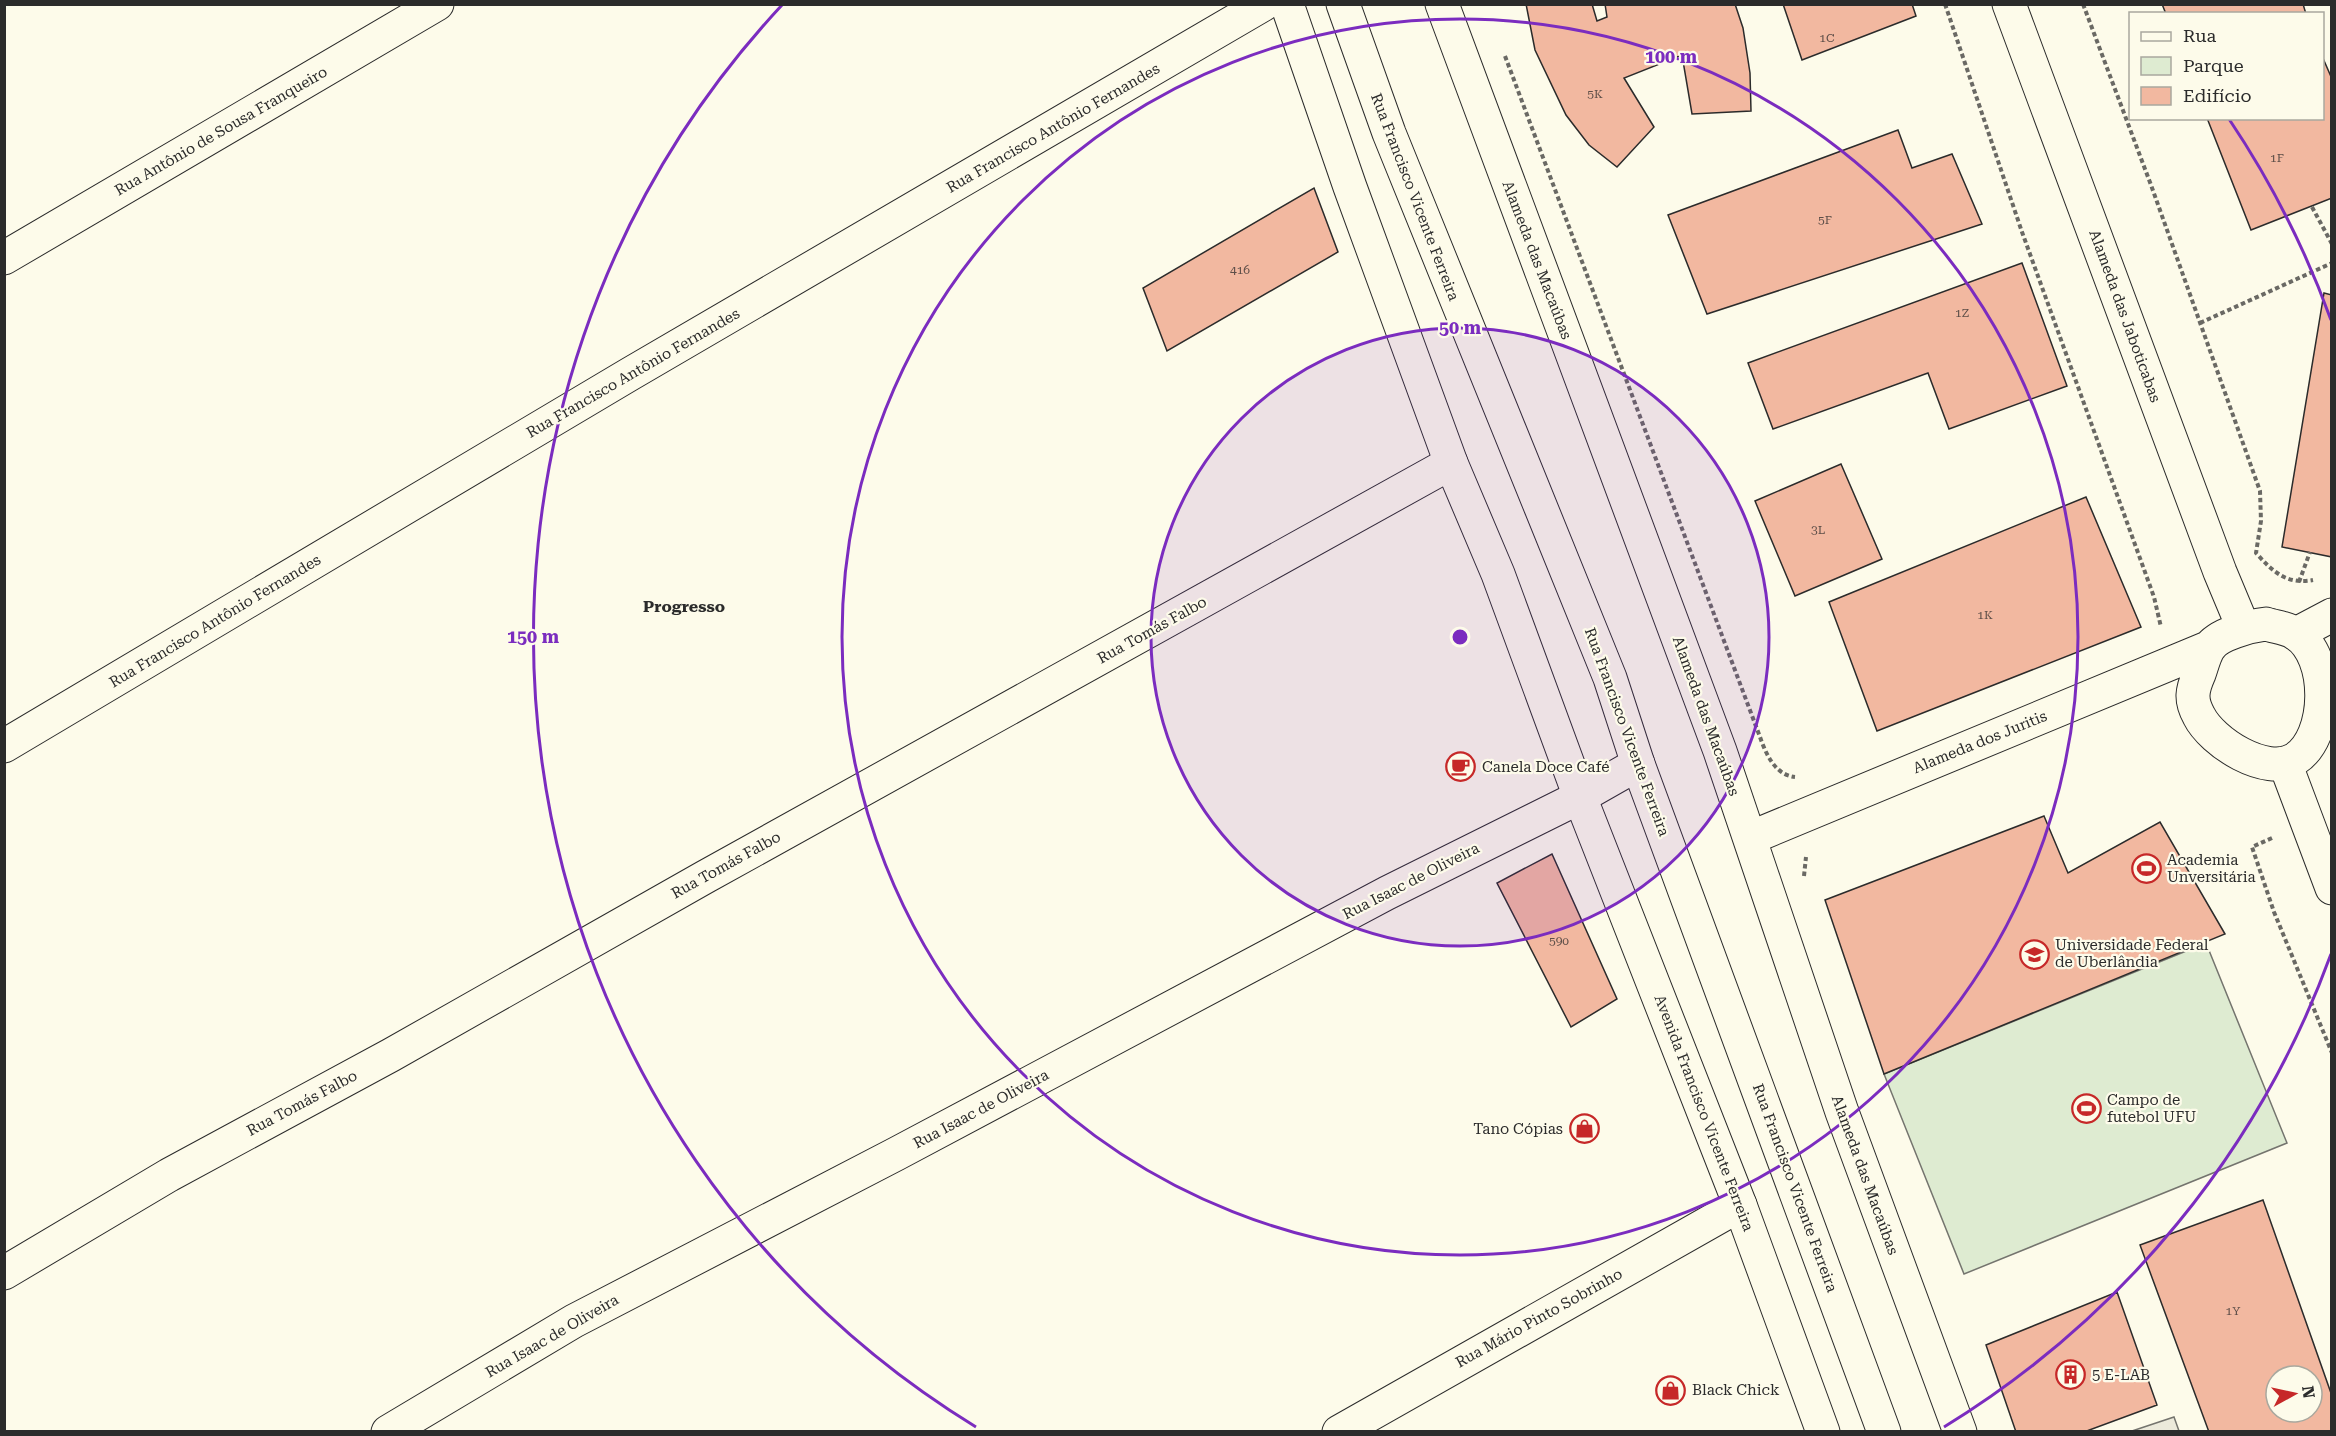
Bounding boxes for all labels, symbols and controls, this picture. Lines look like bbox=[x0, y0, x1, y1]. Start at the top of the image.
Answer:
legend bbox=[2129, 12, 2324, 120]
text: Rua bbox=[2183, 25, 2216, 46]
house number: 1C bbox=[1819, 31, 1835, 45]
text: 100 m bbox=[1645, 46, 1698, 67]
text: Parque bbox=[2183, 55, 2244, 76]
street label: Rua Francisco Antônio Fernandes bbox=[943, 59, 1163, 197]
street label: Rua Antônio de Sousa Franqueiro bbox=[112, 63, 330, 199]
text: Edifício bbox=[2183, 85, 2251, 106]
house number: 5K bbox=[1587, 87, 1603, 101]
street label: Rua Francisco Vicente Ferreira bbox=[1367, 91, 1463, 303]
house number: 1F bbox=[2270, 151, 2284, 165]
street label: Alameda das Macaúbas bbox=[1498, 178, 1576, 342]
house number: 5F bbox=[1818, 213, 1832, 227]
street label: Alameda das Jaboticabas bbox=[2085, 227, 2165, 405]
house number: 416 bbox=[1230, 263, 1250, 277]
street label: Rua Francisco Antônio Fernandes bbox=[523, 304, 743, 442]
house number: 1Z bbox=[1955, 306, 1969, 320]
text: 50 m bbox=[1439, 317, 1482, 338]
house number: 3L bbox=[1811, 523, 1825, 537]
street label: Rua Francisco Antônio Fernandes bbox=[106, 551, 324, 691]
street label: Rua Tomás Falbo bbox=[1094, 592, 1210, 668]
district label: Progresso bbox=[643, 597, 725, 616]
house number: 1K bbox=[1977, 608, 1993, 622]
street label: Rua Francisco Vicente Ferreira bbox=[1581, 625, 1673, 839]
text: 150 m bbox=[507, 626, 560, 647]
centre of rings bbox=[1450, 627, 1470, 647]
street label: Alameda das Macaúbas bbox=[1669, 634, 1743, 798]
street label: Alameda dos Juritis bbox=[1910, 707, 2050, 777]
cafe icon: Canela Doce Café bbox=[1445, 751, 1477, 783]
place label: Canela Doce Café bbox=[1482, 758, 1609, 776]
street label: Rua Tomás Falbo bbox=[668, 827, 784, 903]
street label: Rua Isaac de Oliveira bbox=[1340, 839, 1482, 923]
place label: Academia Unversitária bbox=[2167, 851, 2256, 886]
sports icon: Academia Unversitária bbox=[2130, 853, 2162, 885]
house number: 590 bbox=[1549, 934, 1569, 948]
place label: Universidade Federal de Uberlândia bbox=[2055, 936, 2209, 971]
school or university icon: Universidade Federal de Uberlândia bbox=[2018, 938, 2050, 970]
street label: Avenida Francisco Vicente Ferreira bbox=[1650, 992, 1758, 1234]
street label: Rua Tomás Falbo bbox=[244, 1066, 360, 1140]
street label: Rua Isaac de Oliveira bbox=[910, 1066, 1052, 1152]
street label: Rua Francisco Vicente Ferreira bbox=[1749, 1081, 1841, 1295]
place label: Campo de futebol UFU bbox=[2107, 1091, 2196, 1126]
street label: Alameda das Macaúbas bbox=[1828, 1093, 1902, 1257]
sports icon: Campo de futebol UFU bbox=[2070, 1093, 2102, 1125]
shop icon: Tano Cópias bbox=[1568, 1113, 1600, 1145]
place label: Tano Cópias bbox=[1473, 1120, 1563, 1138]
street label: Rua Mário Pinto Sobrinho bbox=[1452, 1265, 1626, 1371]
street label: Rua Isaac de Oliveira bbox=[482, 1291, 622, 1381]
house number: 1Y bbox=[2226, 1304, 2241, 1318]
building icon: 5 E-LAB bbox=[2055, 1359, 2087, 1391]
north arrow bbox=[2264, 1364, 2324, 1424]
place label: 5 E-LAB bbox=[2092, 1366, 2150, 1384]
shop icon: Black Chick bbox=[1655, 1374, 1687, 1406]
place label: Black Chick bbox=[1692, 1381, 1780, 1399]
text: N bbox=[2298, 1385, 2319, 1399]

